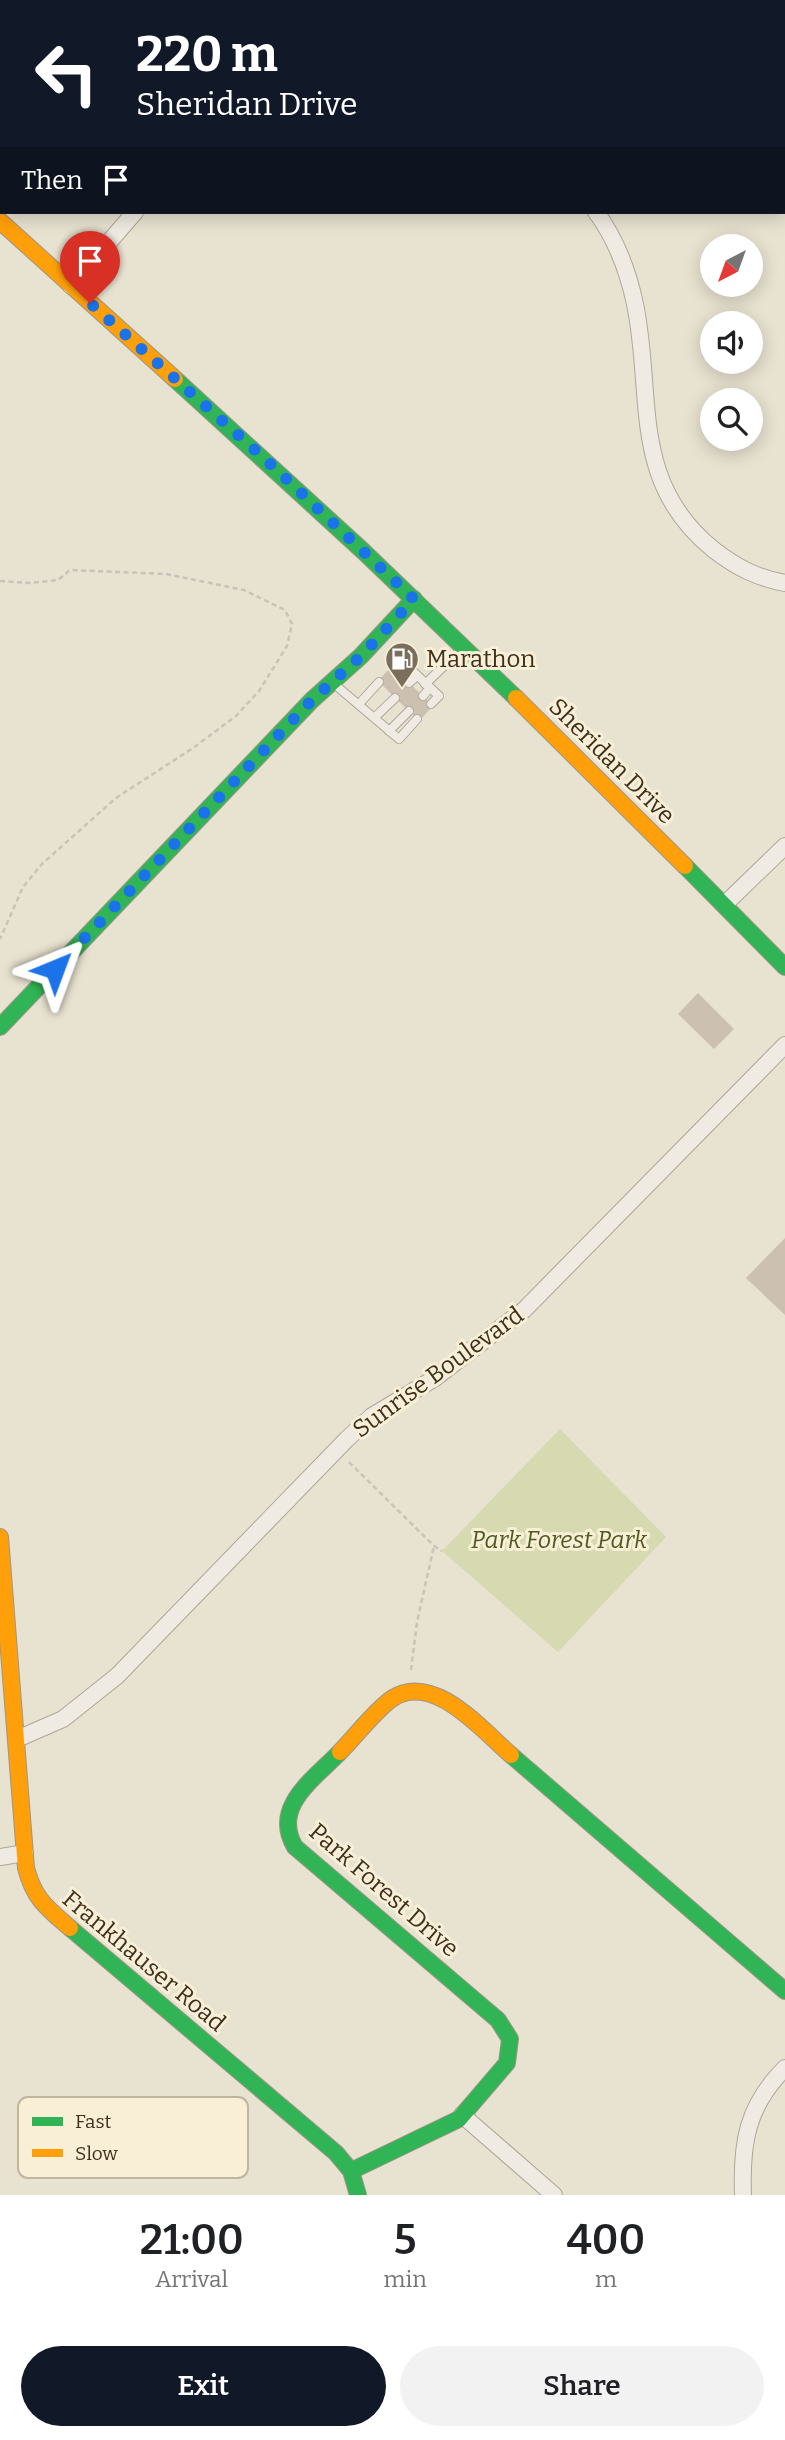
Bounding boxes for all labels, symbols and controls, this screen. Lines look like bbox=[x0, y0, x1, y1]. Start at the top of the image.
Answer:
text: 220 m bbox=[136, 25, 278, 84]
icon: left bbox=[21, 28, 112, 119]
text: Sheridan Drive bbox=[136, 85, 357, 123]
icon: arrive bbox=[97, 161, 135, 199]
text: Then bbox=[21, 165, 83, 196]
pin bbox=[60, 231, 120, 303]
north arrow bbox=[700, 234, 763, 298]
map controls bbox=[700, 234, 763, 451]
icon: arrive bbox=[71, 242, 109, 280]
button: sound bbox=[700, 311, 763, 374]
button: search bbox=[700, 388, 763, 451]
fuel station icon: Marathon bbox=[383, 640, 421, 689]
place label: Marathon bbox=[426, 645, 535, 673]
street label: Sheridan Drive bbox=[543, 692, 681, 830]
position arrow bbox=[18, 932, 92, 1006]
street label: Sunrise Boulevard bbox=[347, 1301, 529, 1443]
park label: Park Forest Park bbox=[471, 1526, 648, 1554]
street label: Park Forest Drive bbox=[304, 1817, 464, 1963]
street label: Frankhauser Road bbox=[57, 1885, 231, 2037]
legend bbox=[18, 2097, 248, 2178]
text: Fast bbox=[75, 2110, 112, 2133]
text: Slow bbox=[75, 2142, 118, 2165]
text: 21:00 bbox=[140, 2215, 244, 2265]
text: 5 bbox=[394, 2215, 417, 2265]
text: 400 bbox=[567, 2215, 645, 2265]
text: Arrival bbox=[155, 2265, 228, 2293]
text: min bbox=[384, 2265, 427, 2293]
text: m bbox=[595, 2265, 617, 2293]
button: Exit bbox=[21, 2346, 386, 2426]
button: Share bbox=[400, 2346, 764, 2426]

